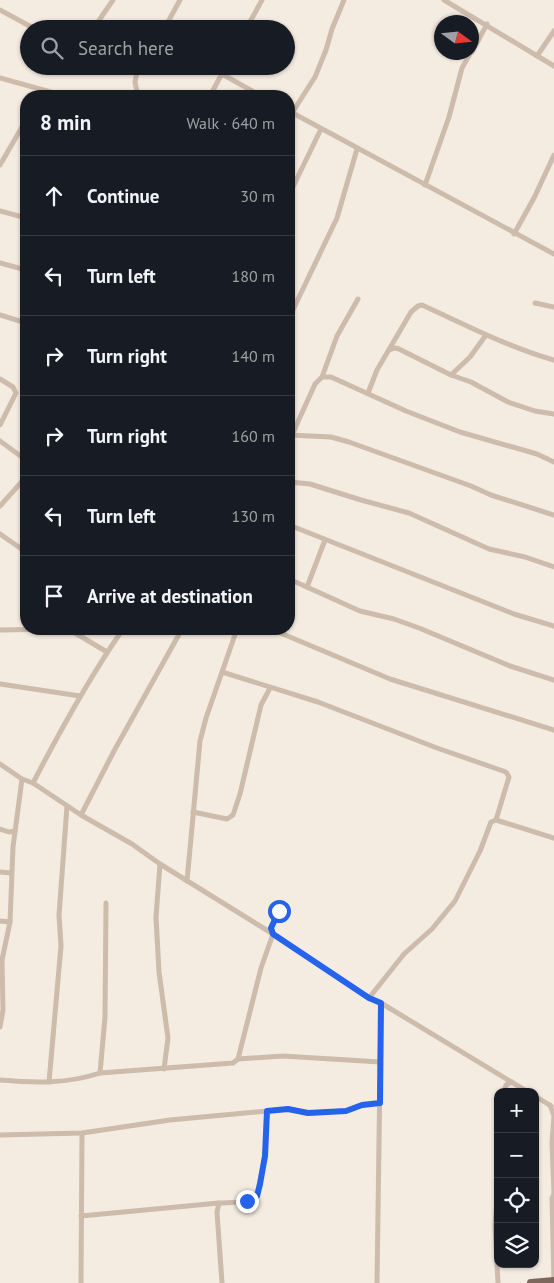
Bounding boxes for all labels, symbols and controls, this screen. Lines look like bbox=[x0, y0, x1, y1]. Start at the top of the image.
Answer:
north arrow bbox=[434, 15, 479, 60]
search box bbox=[20, 20, 295, 75]
icon: search bbox=[38, 34, 66, 62]
text: Search here bbox=[78, 36, 174, 60]
text: 8 min bbox=[40, 109, 91, 136]
text: Walk · 640 m bbox=[186, 113, 275, 133]
icon: ahead bbox=[40, 182, 68, 210]
text: Continue bbox=[87, 184, 159, 208]
text: 30 m bbox=[240, 186, 275, 206]
icon: left bbox=[40, 262, 68, 290]
text: Turn left bbox=[87, 264, 156, 288]
text: 180 m bbox=[232, 266, 275, 286]
icon: right bbox=[40, 342, 68, 370]
text: Turn right bbox=[87, 344, 167, 368]
text: 140 m bbox=[232, 346, 275, 366]
icon: right bbox=[40, 422, 68, 450]
text: Turn right bbox=[87, 424, 167, 448]
text: 160 m bbox=[232, 426, 275, 446]
icon: left bbox=[40, 502, 68, 530]
text: Turn left bbox=[87, 504, 156, 528]
text: 130 m bbox=[232, 506, 275, 526]
icon: arrive bbox=[40, 582, 68, 610]
text: Arrive at destination bbox=[87, 584, 253, 608]
route start bbox=[268, 900, 291, 923]
map controls bbox=[494, 1088, 539, 1268]
button: + bbox=[494, 1088, 539, 1133]
button: − bbox=[494, 1133, 539, 1178]
button: locate bbox=[494, 1178, 539, 1223]
route end bbox=[236, 1190, 259, 1213]
button: layers bbox=[494, 1223, 539, 1268]

